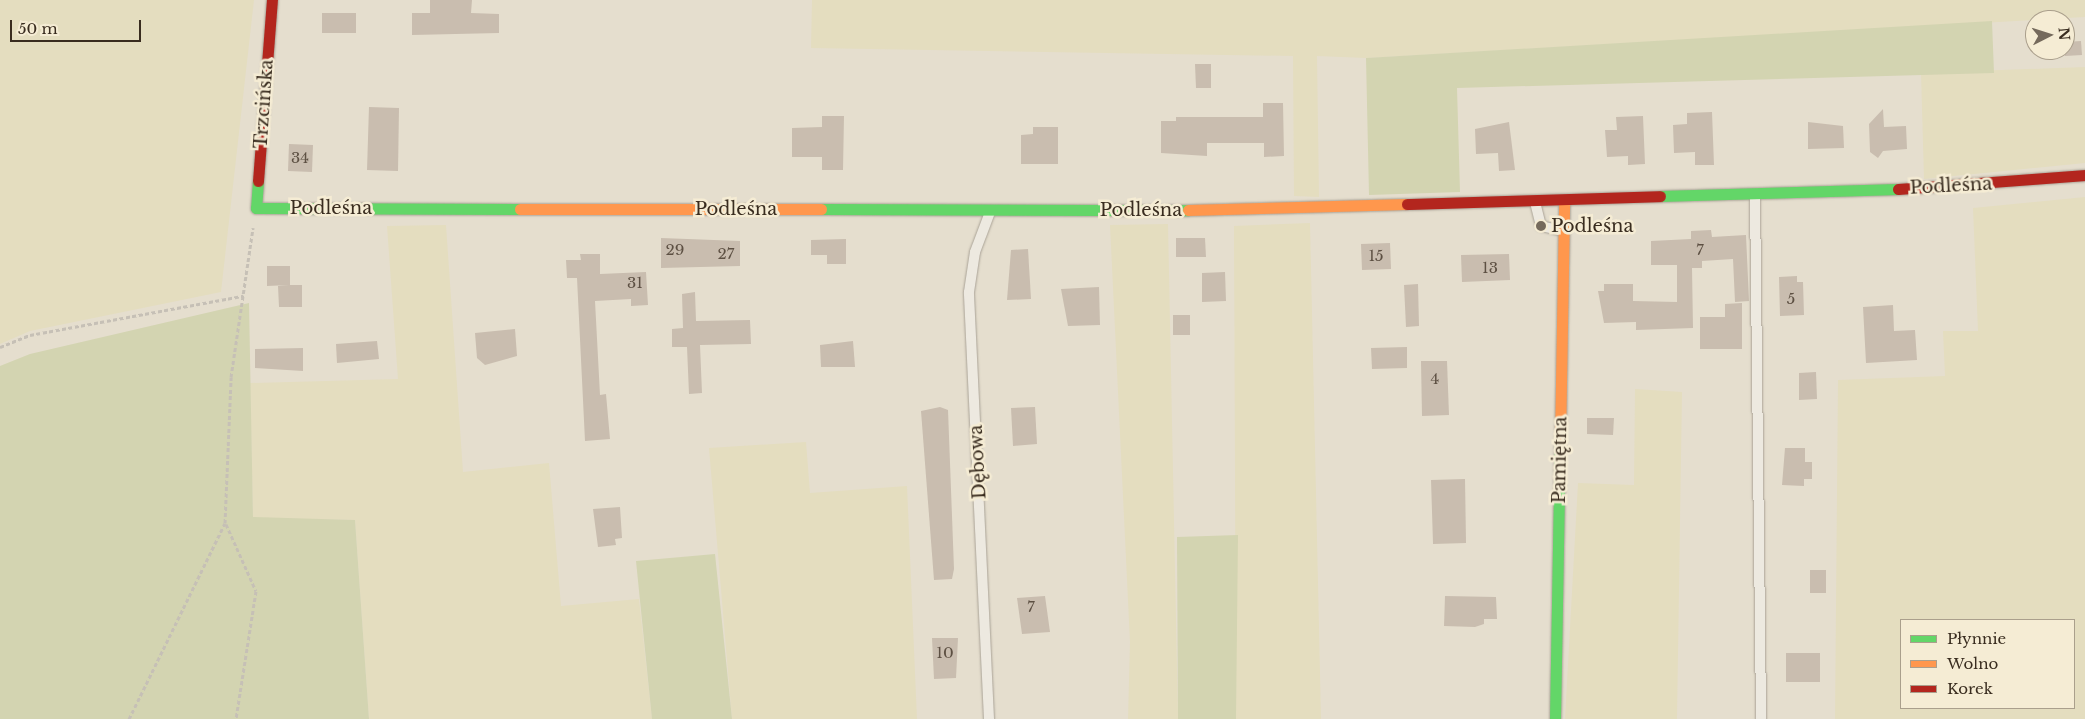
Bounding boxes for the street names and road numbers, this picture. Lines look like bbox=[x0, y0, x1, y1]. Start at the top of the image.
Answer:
street label: Trzcińska bbox=[250, 59, 278, 149]
street label: Podleśna bbox=[1909, 173, 1993, 199]
street label: Podleśna bbox=[290, 197, 372, 219]
street label: Podleśna bbox=[695, 198, 777, 220]
street label: Podleśna bbox=[1100, 199, 1182, 221]
street label: Pamiętna bbox=[1548, 416, 1572, 504]
street label: Dębowa bbox=[965, 424, 991, 500]

